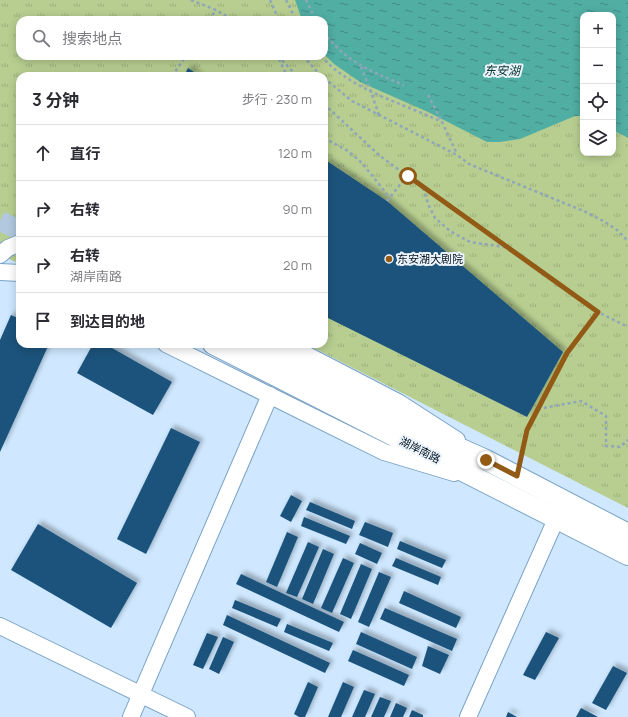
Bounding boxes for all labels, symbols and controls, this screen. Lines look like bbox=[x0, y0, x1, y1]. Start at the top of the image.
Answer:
map controls bbox=[580, 12, 616, 156]
button: + bbox=[580, 12, 616, 48]
search box bbox=[16, 16, 328, 60]
icon: search bbox=[30, 27, 52, 49]
text: 搜索地点 bbox=[62, 28, 122, 49]
button: − bbox=[580, 48, 616, 84]
water label: 东安湖 bbox=[484, 62, 522, 79]
button: locate bbox=[580, 84, 616, 120]
text: 3 分钟 bbox=[32, 88, 79, 111]
text: 步行 · 230 m bbox=[242, 90, 312, 108]
button: layers bbox=[580, 120, 616, 156]
icon: ahead bbox=[32, 142, 54, 164]
text: 直行 bbox=[70, 143, 100, 164]
text: 120 m bbox=[278, 144, 312, 162]
route start bbox=[399, 167, 417, 185]
icon: right bbox=[32, 198, 54, 220]
text: 右转 bbox=[70, 199, 100, 220]
text: 90 m bbox=[282, 200, 312, 218]
text: 右转 bbox=[70, 245, 100, 266]
place label: 东安湖大剧院 bbox=[397, 251, 463, 266]
icon: right bbox=[32, 254, 54, 276]
marker: 东安湖大剧院 bbox=[384, 254, 394, 264]
text: 20 m bbox=[283, 256, 312, 274]
text: 湖岸南路 bbox=[70, 267, 122, 285]
icon: arrive bbox=[32, 310, 54, 332]
text: 到达目的地 bbox=[70, 311, 145, 332]
street label: 湖岸南路 bbox=[397, 433, 443, 466]
route end bbox=[477, 451, 495, 469]

